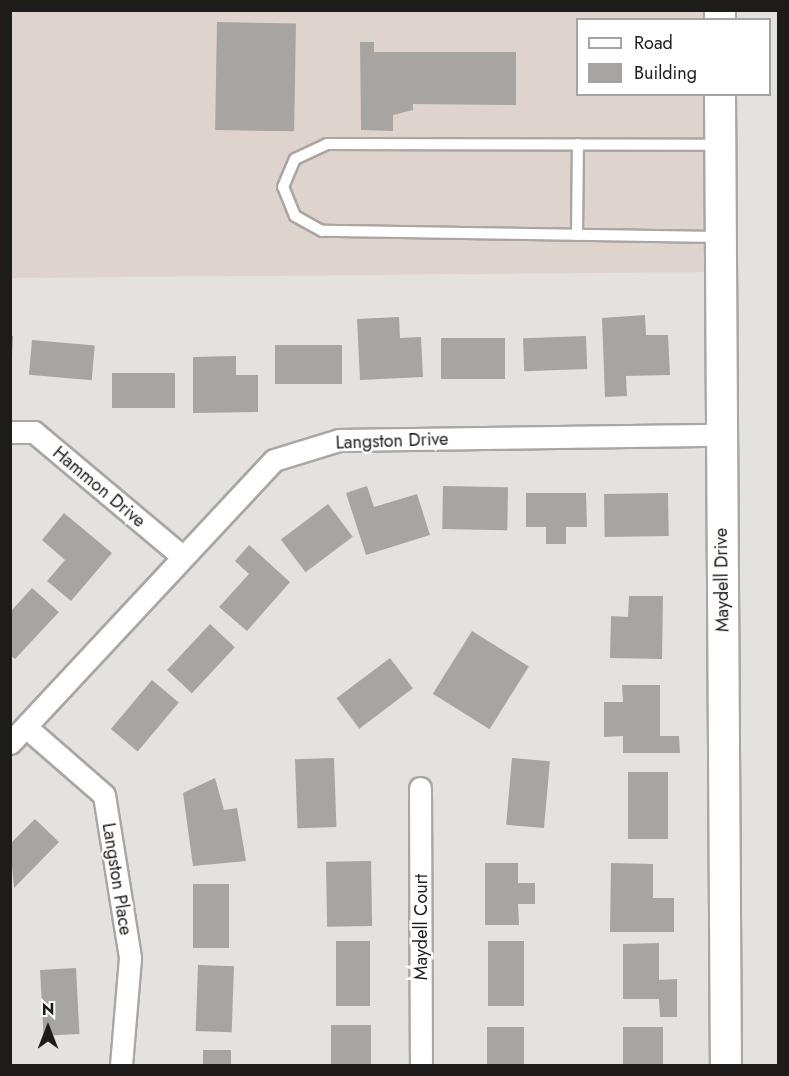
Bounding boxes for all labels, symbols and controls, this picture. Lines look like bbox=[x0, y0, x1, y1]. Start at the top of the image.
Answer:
legend bbox=[576, 18, 771, 96]
text: Road bbox=[634, 30, 673, 56]
text: Building bbox=[634, 60, 697, 86]
street label: Langston Drive bbox=[335, 428, 449, 454]
street label: Hammon Drive bbox=[48, 442, 150, 532]
street label: Maydell Drive bbox=[710, 528, 734, 632]
street label: Langston Place bbox=[97, 821, 137, 937]
street label: Maydell Court bbox=[410, 874, 432, 980]
north arrow bbox=[18, 998, 78, 1058]
text: N bbox=[42, 998, 54, 1021]

